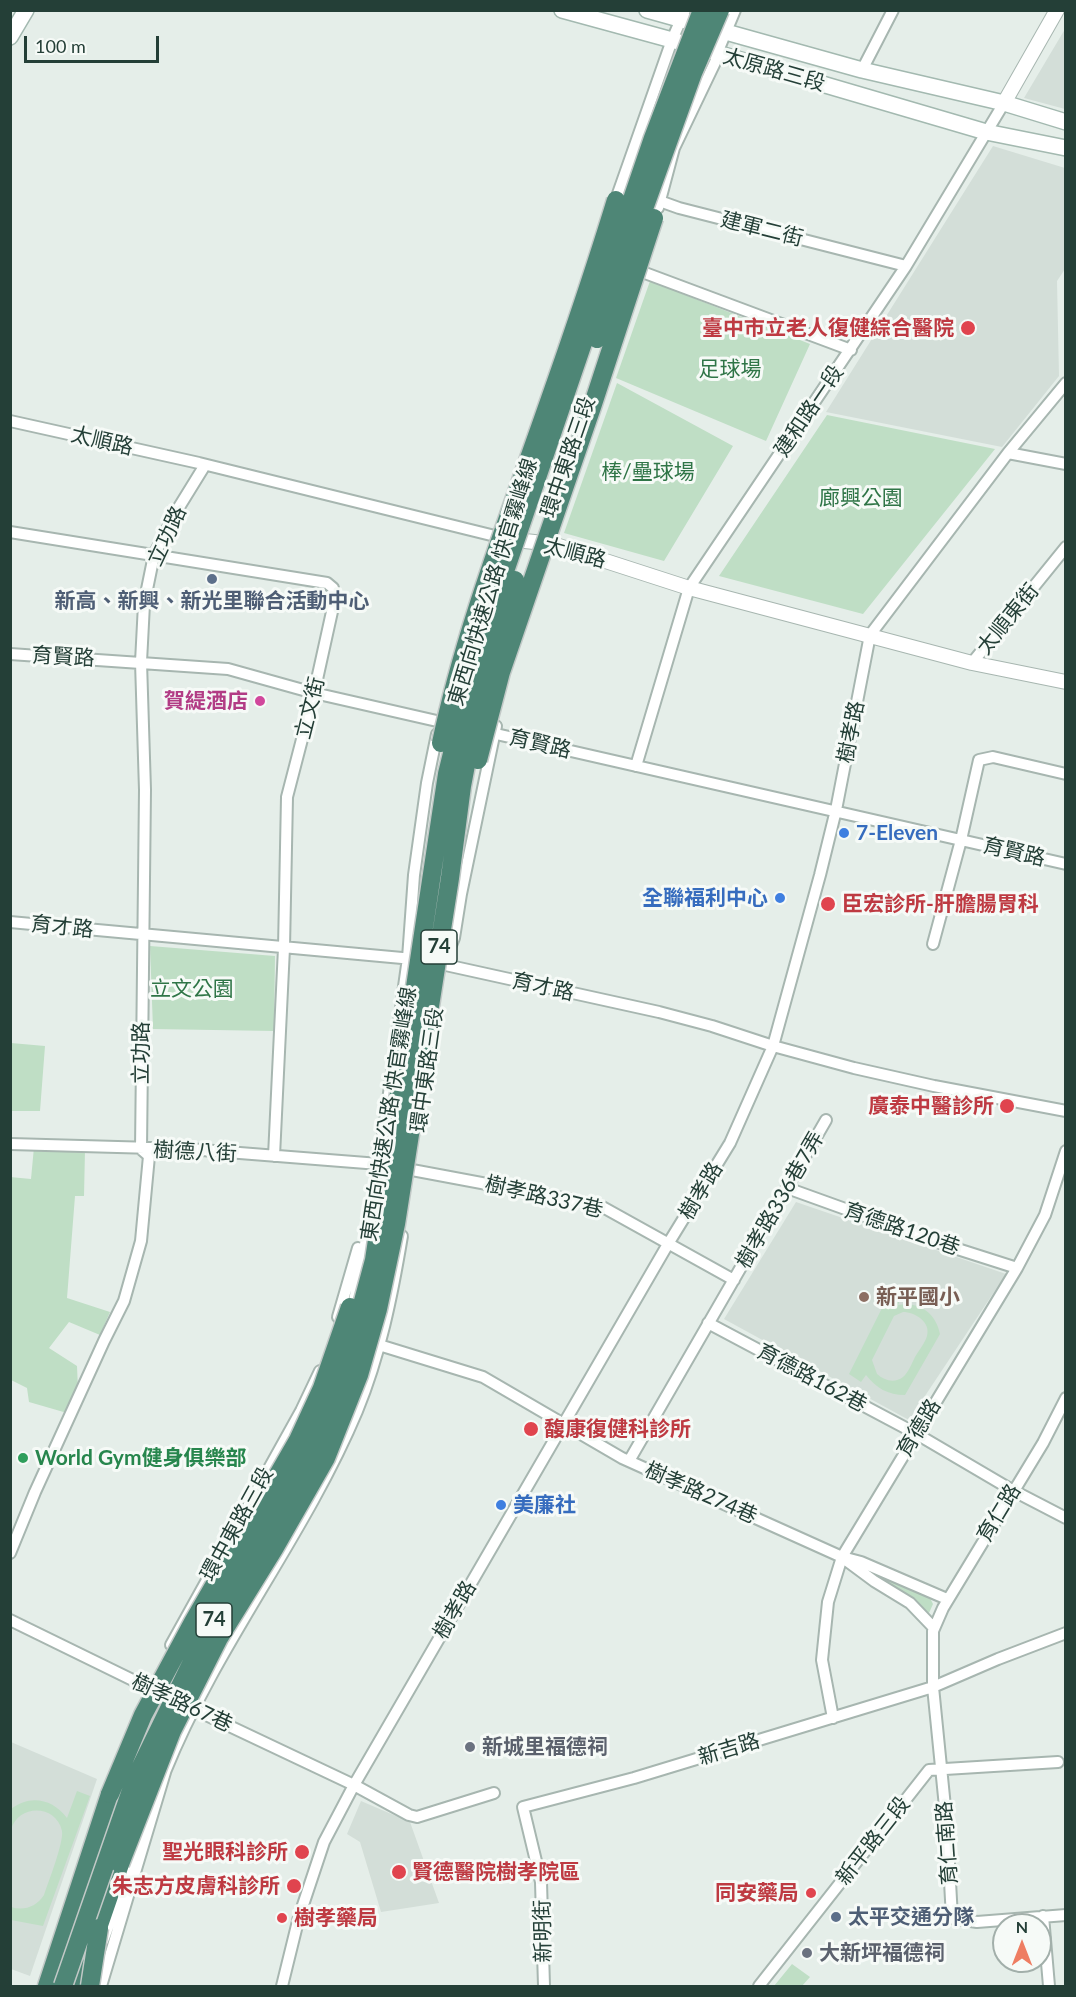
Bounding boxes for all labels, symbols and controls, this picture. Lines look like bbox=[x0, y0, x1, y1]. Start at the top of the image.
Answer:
scale bar bbox=[27, 24, 162, 62]
text: 100 m bbox=[35, 35, 86, 57]
street label: 太原路三段 bbox=[720, 43, 828, 97]
street label: 建軍二街 bbox=[718, 207, 806, 251]
place label: 臺中市立老人復健綜合醫院 bbox=[702, 315, 954, 341]
marker: 臺中市立老人復健綜合醫院 bbox=[959, 319, 977, 337]
park label: 足球場 bbox=[699, 356, 761, 382]
street label: 建和路一段 bbox=[769, 360, 849, 462]
street label: 環中東路三段 bbox=[536, 393, 600, 521]
street label: 太順路 bbox=[68, 422, 136, 460]
street label: 東西向快速公路 快官霧峰線 bbox=[443, 455, 543, 709]
park label: 棒/壘球場 bbox=[601, 459, 695, 485]
park label: 廊興公園 bbox=[819, 485, 903, 511]
street label: 立功路 bbox=[142, 502, 192, 570]
street label: 太順路 bbox=[541, 533, 609, 573]
marker: 新高、新興、新光里聯合活動中心 bbox=[205, 572, 219, 586]
street label: 太順東街 bbox=[972, 578, 1044, 660]
place label: 新高、新興、新光里聯合活動中心 bbox=[55, 588, 369, 614]
street label: 育賢路 bbox=[31, 643, 95, 671]
street label: 立文街 bbox=[290, 674, 330, 742]
place label: 賀緹酒店 bbox=[164, 688, 248, 714]
marker: 賀緹酒店 bbox=[253, 694, 267, 708]
street label: 樹孝路 bbox=[833, 699, 869, 765]
street label: 育賢路 bbox=[506, 725, 574, 763]
place label: 7-Eleven bbox=[856, 820, 938, 846]
marker: 7-Eleven bbox=[837, 826, 851, 840]
street label: 育賢路 bbox=[980, 833, 1048, 871]
place label: 全聯福利中心 bbox=[642, 885, 768, 911]
marker: 全聯福利中心 bbox=[773, 891, 787, 905]
place label: 臣宏診所-肝膽腸胃科 bbox=[842, 891, 1039, 917]
marker: 臣宏診所-肝膽腸胃科 bbox=[819, 895, 837, 913]
street label: 育才路 bbox=[29, 911, 95, 943]
road number: 74 bbox=[421, 930, 457, 964]
street label: 育才路 bbox=[510, 968, 576, 1006]
park label: 立文公園 bbox=[150, 976, 234, 1002]
street label: 東西向快速公路 快官霧峰線 bbox=[356, 985, 422, 1243]
street label: 環中東路三段 bbox=[406, 1006, 448, 1134]
street label: 立功路 bbox=[128, 1022, 154, 1084]
place label: 廣泰中醫診所 bbox=[868, 1093, 994, 1119]
marker: 廣泰中醫診所 bbox=[998, 1097, 1016, 1115]
street label: 樹孝路336巷7弄 bbox=[731, 1127, 829, 1273]
street label: 樹德八街 bbox=[152, 1137, 238, 1167]
street label: 樹孝路 bbox=[674, 1158, 728, 1224]
street label: 樹孝路337巷 bbox=[482, 1171, 606, 1223]
street label: 育德路120巷 bbox=[841, 1197, 963, 1261]
place label: 新平國小 bbox=[876, 1284, 960, 1310]
marker: 新平國小 bbox=[857, 1290, 871, 1304]
street label: 育德路162巷 bbox=[753, 1339, 871, 1417]
street label: 育德路 bbox=[892, 1395, 946, 1461]
place label: 馥康復健科診所 bbox=[544, 1416, 691, 1442]
marker: 馥康復健科診所 bbox=[522, 1420, 540, 1438]
place label: World Gym健身俱樂部 bbox=[35, 1445, 246, 1471]
marker: World Gym健身俱樂部 bbox=[16, 1451, 30, 1465]
street label: 樹孝路274巷 bbox=[641, 1457, 761, 1529]
street label: 環中東路三段 bbox=[195, 1463, 279, 1585]
street label: 育仁路 bbox=[972, 1480, 1026, 1546]
place label: 美廉社 bbox=[513, 1492, 576, 1518]
marker: 美廉社 bbox=[494, 1498, 508, 1512]
street label: 樹孝路 bbox=[428, 1576, 482, 1644]
road number: 74 bbox=[196, 1603, 232, 1637]
street label: 樹孝路67巷 bbox=[128, 1669, 236, 1737]
street label: 新吉路 bbox=[695, 1728, 763, 1770]
place label: 新城里福德祠 bbox=[482, 1734, 608, 1760]
marker: 新城里福德祠 bbox=[463, 1740, 477, 1754]
street label: 新平路三段 bbox=[831, 1792, 915, 1890]
street label: 育仁南路 bbox=[932, 1800, 962, 1886]
place label: 聖光眼科診所 bbox=[162, 1839, 288, 1865]
marker: 聖光眼科診所 bbox=[293, 1843, 311, 1861]
place label: 賢德醫院樹孝院區 bbox=[412, 1859, 580, 1885]
marker: 賢德醫院樹孝院區 bbox=[390, 1863, 408, 1881]
place label: 朱志方皮膚科診所 bbox=[112, 1873, 280, 1899]
marker: 朱志方皮膚科診所 bbox=[285, 1877, 303, 1895]
place label: 同安藥局 bbox=[715, 1880, 799, 1906]
marker: 同安藥局 bbox=[804, 1886, 818, 1900]
street label: 新明街 bbox=[530, 1899, 556, 1963]
place label: 太平交通分隊 bbox=[848, 1904, 974, 1930]
place label: 樹孝藥局 bbox=[294, 1905, 378, 1931]
marker: 太平交通分隊 bbox=[829, 1910, 843, 1924]
marker: 樹孝藥局 bbox=[275, 1911, 289, 1925]
north arrow bbox=[992, 1913, 1052, 1973]
text: N bbox=[1016, 1917, 1028, 1936]
place label: 大新坪福德祠 bbox=[819, 1940, 945, 1966]
marker: 大新坪福德祠 bbox=[800, 1946, 814, 1960]

